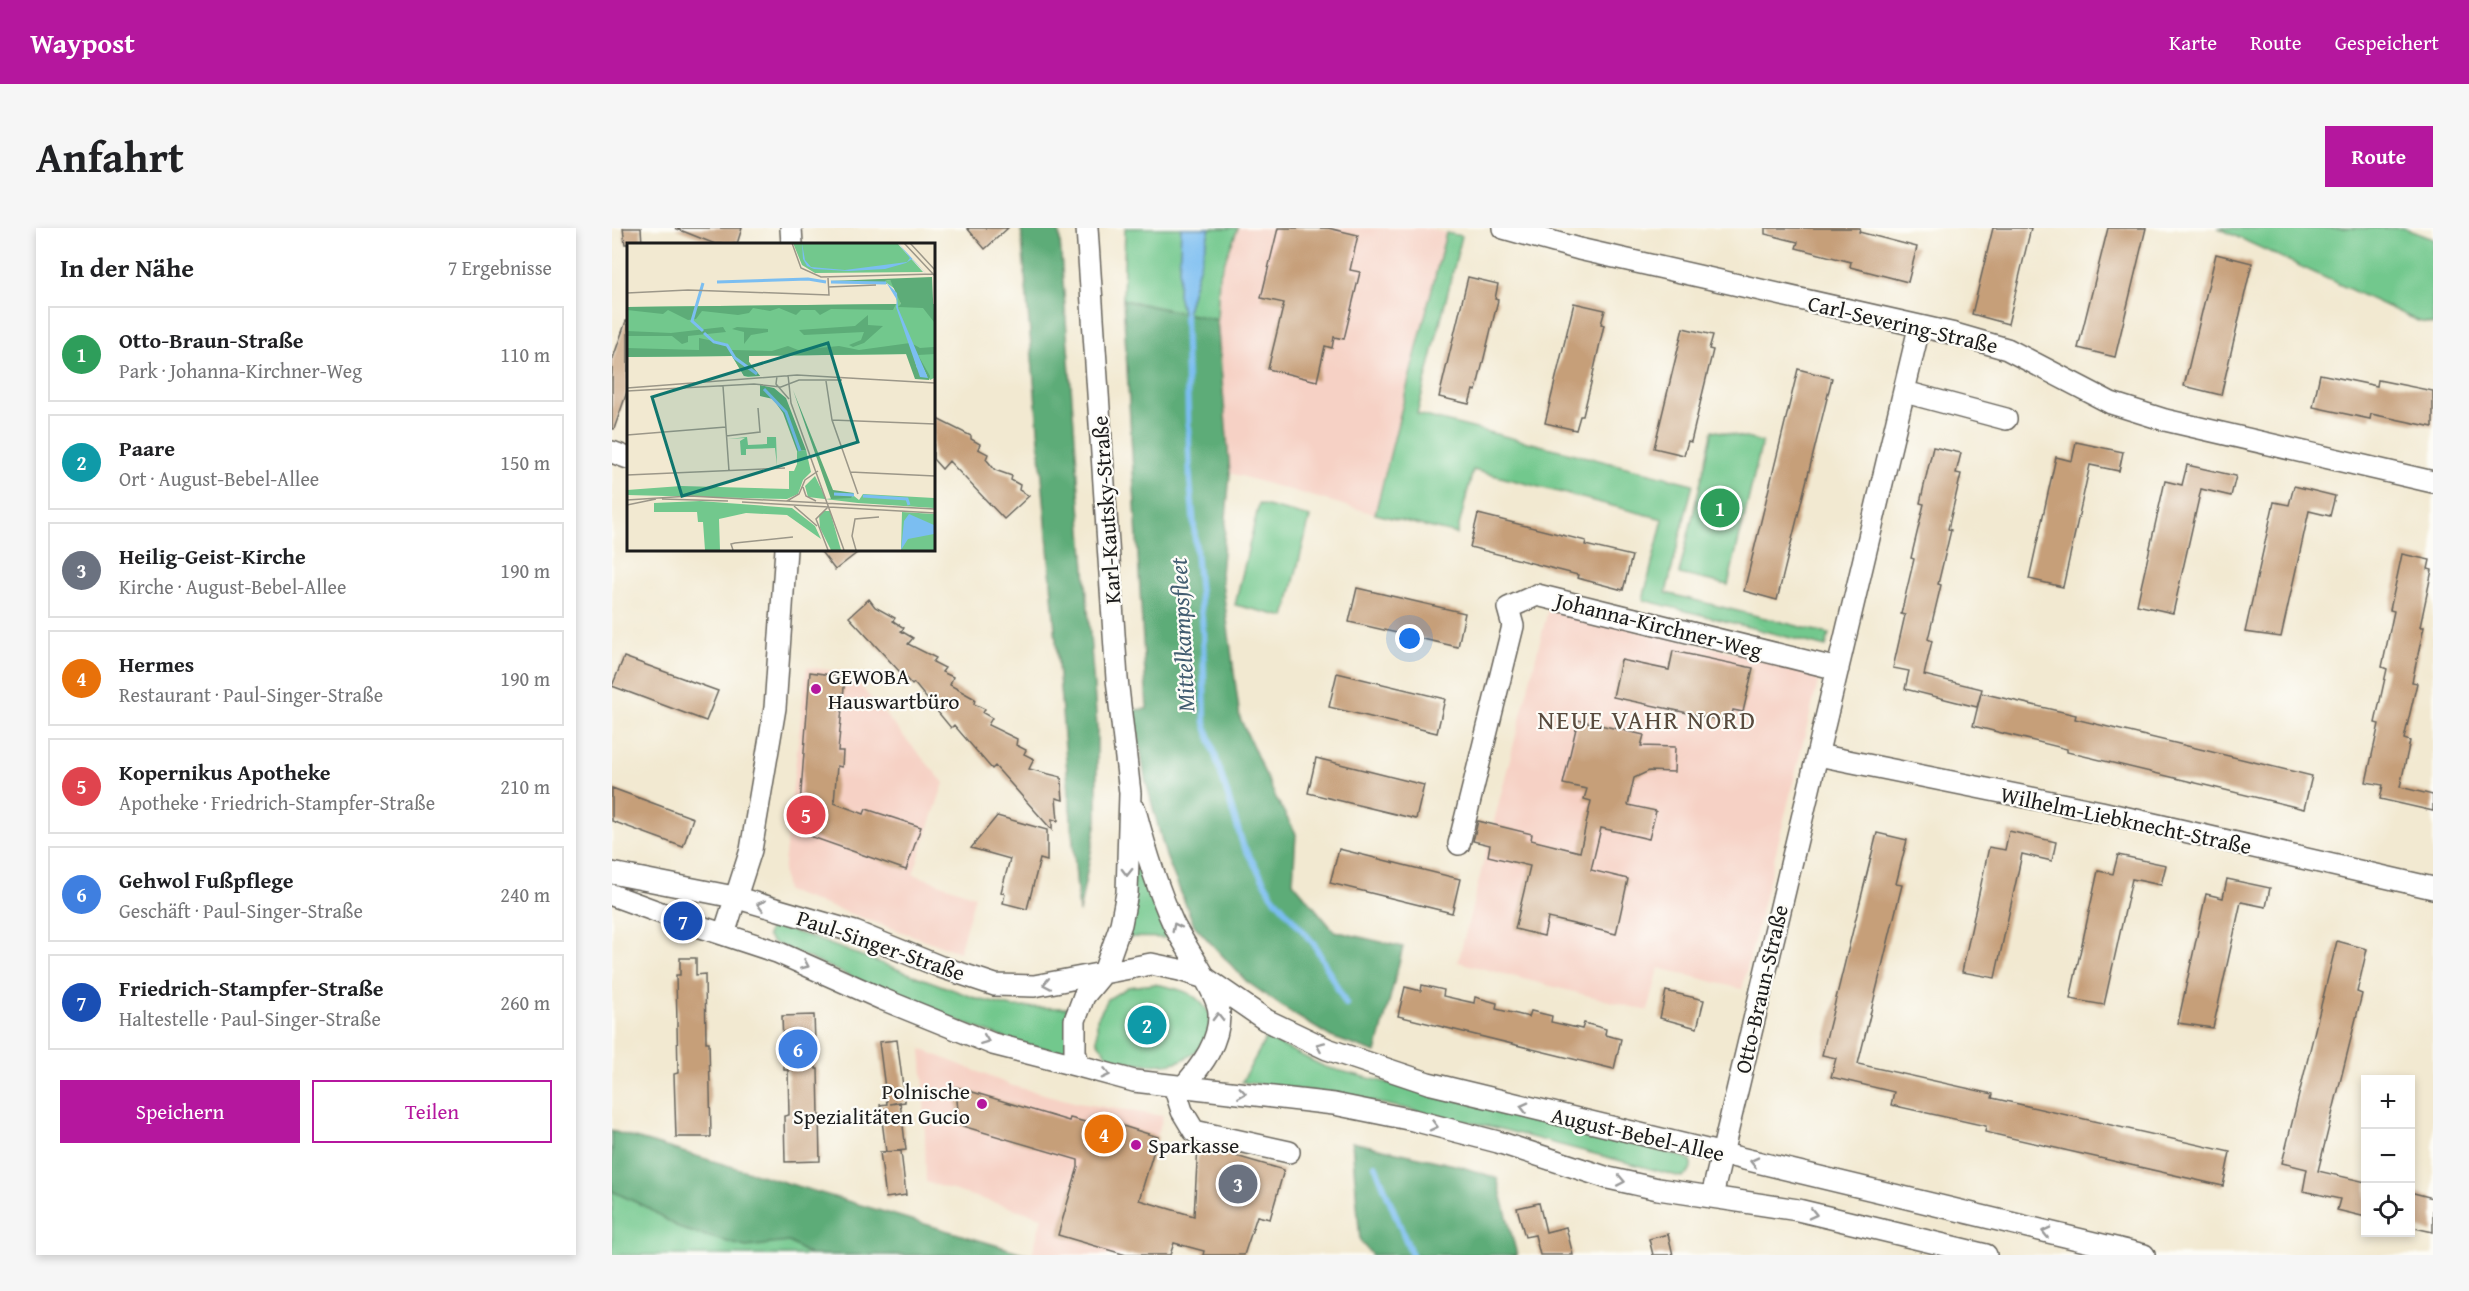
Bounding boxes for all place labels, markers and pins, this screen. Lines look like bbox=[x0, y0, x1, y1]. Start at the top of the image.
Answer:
pin: 1 bbox=[1700, 486, 1740, 530]
place label: GEWOBA Hauswartbüro bbox=[828, 660, 959, 717]
marker: GEWOBA Hauswartbüro bbox=[809, 682, 823, 696]
pin: 5 bbox=[786, 792, 826, 838]
pin: 7 bbox=[664, 898, 702, 944]
pin: 2 bbox=[1128, 1002, 1166, 1048]
pin: 6 bbox=[778, 1026, 818, 1072]
place label: Polnische Spezialitäten Gucio bbox=[793, 1075, 970, 1132]
marker: Polnische Spezialitäten Gucio bbox=[975, 1097, 989, 1111]
pin: 4 bbox=[1084, 1112, 1124, 1156]
place label: Sparkasse bbox=[1148, 1129, 1239, 1161]
marker: Sparkasse bbox=[1129, 1138, 1143, 1152]
pin: 3 bbox=[1218, 1162, 1258, 1206]

